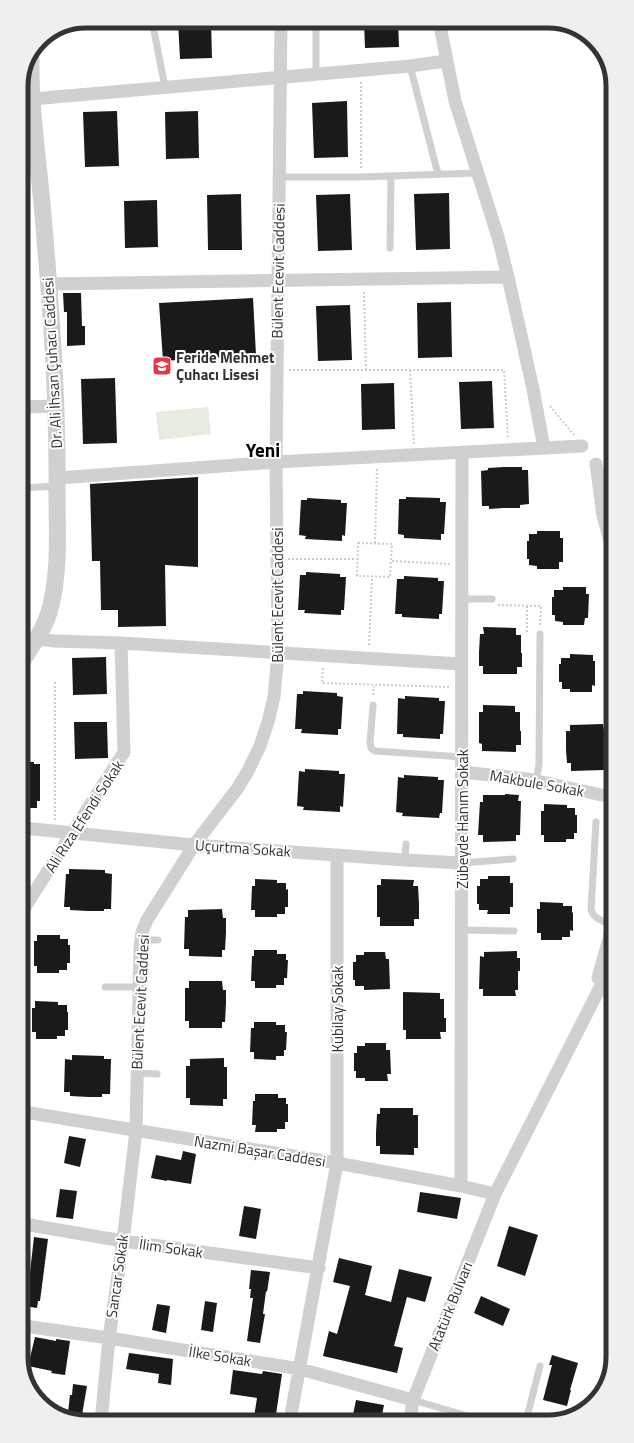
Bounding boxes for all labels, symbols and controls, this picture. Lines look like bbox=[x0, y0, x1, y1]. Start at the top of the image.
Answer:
street label: Bülent Ecevit Caddesi bbox=[265, 203, 291, 339]
street label: Dr. Ali İhsan Çuhacı Caddesi bbox=[36, 277, 68, 449]
place label: Feride Mehmet Çuhacı Lisesi bbox=[176, 346, 275, 386]
school or university icon: Feride Mehmet Çuhacı Lisesi bbox=[151, 355, 173, 377]
district label: Yeni bbox=[246, 435, 280, 464]
street label: Bülent Ecevit Caddesi bbox=[266, 527, 289, 663]
street label: Zübeyde Hanım Sokak bbox=[451, 749, 474, 889]
street label: Ali Rıza Efendi Sokak bbox=[39, 755, 129, 877]
street label: Makbule Sokak bbox=[488, 763, 586, 803]
street label: Uçurtma Sokak bbox=[194, 833, 292, 863]
street label: Bülent Ecevit Caddesi bbox=[125, 934, 155, 1070]
street label: Kubilay Sokak bbox=[326, 966, 349, 1052]
street label: Nazmi Başar Caddesi bbox=[193, 1129, 327, 1173]
street label: İlim Sokak bbox=[138, 1232, 204, 1264]
street label: Sancar Sokak bbox=[100, 1233, 134, 1319]
street label: Atatürk Bulvarı bbox=[422, 1258, 478, 1354]
street label: İlke Sokak bbox=[187, 1340, 253, 1372]

